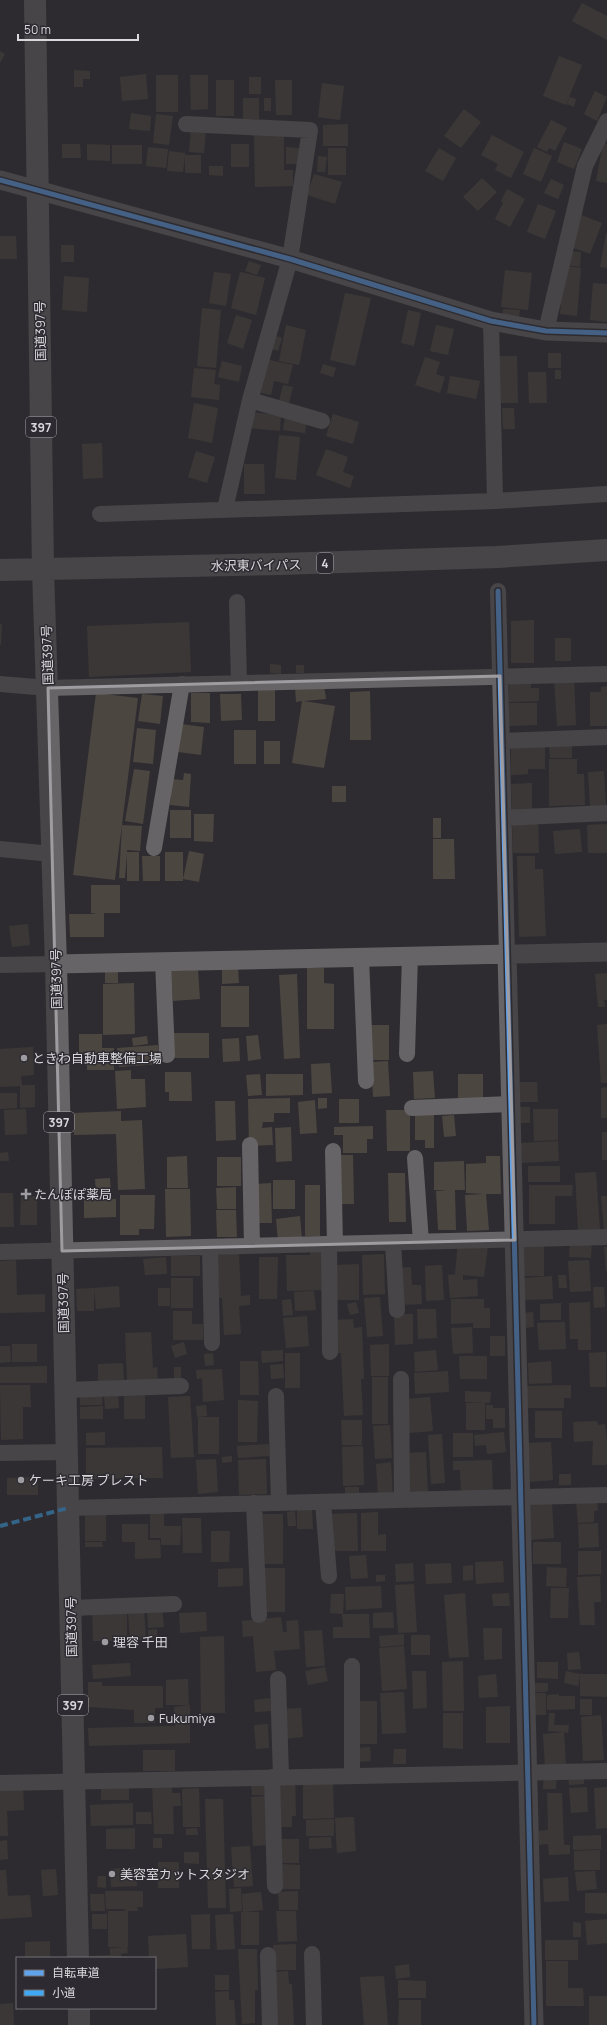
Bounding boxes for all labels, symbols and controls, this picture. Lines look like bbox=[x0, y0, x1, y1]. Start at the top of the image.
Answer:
scale bar bbox=[18, 16, 138, 42]
text: 50 m bbox=[24, 21, 51, 38]
street label: 国道397号 bbox=[30, 301, 50, 361]
road number: 397 bbox=[26, 417, 56, 437]
road number: 4 bbox=[317, 553, 333, 573]
street label: 水沢東バイパス bbox=[210, 555, 302, 575]
street label: 国道397号 bbox=[37, 624, 57, 686]
street label: 国道397号 bbox=[46, 949, 66, 1009]
place label: ときわ自動車整備工場 bbox=[32, 1049, 162, 1067]
marker: ときわ自動車整備工場 bbox=[19, 1053, 29, 1063]
road number: 397 bbox=[44, 1112, 74, 1132]
place label: たんぽぽ薬局 bbox=[34, 1185, 112, 1203]
marker: たんぽぽ薬局 bbox=[21, 1189, 31, 1199]
street label: 国道397号 bbox=[53, 1273, 73, 1333]
place label: ケーキ工房 ブレスト bbox=[29, 1471, 149, 1489]
marker: ケーキ工房 ブレスト bbox=[16, 1475, 26, 1485]
street label: 国道397号 bbox=[61, 1597, 81, 1657]
place label: 理容 千田 bbox=[113, 1633, 168, 1651]
marker: 理容 千田 bbox=[100, 1637, 110, 1647]
road number: 397 bbox=[58, 1695, 88, 1715]
place label: Fukumiya bbox=[159, 1709, 215, 1727]
marker: Fukumiya bbox=[146, 1713, 156, 1723]
place label: 美容室カットスタジオ bbox=[120, 1865, 250, 1883]
marker: 美容室カットスタジオ bbox=[107, 1869, 117, 1879]
legend bbox=[16, 1957, 156, 2009]
text: 自転車道 bbox=[52, 1964, 100, 1981]
text: 小道 bbox=[52, 1984, 76, 2001]

